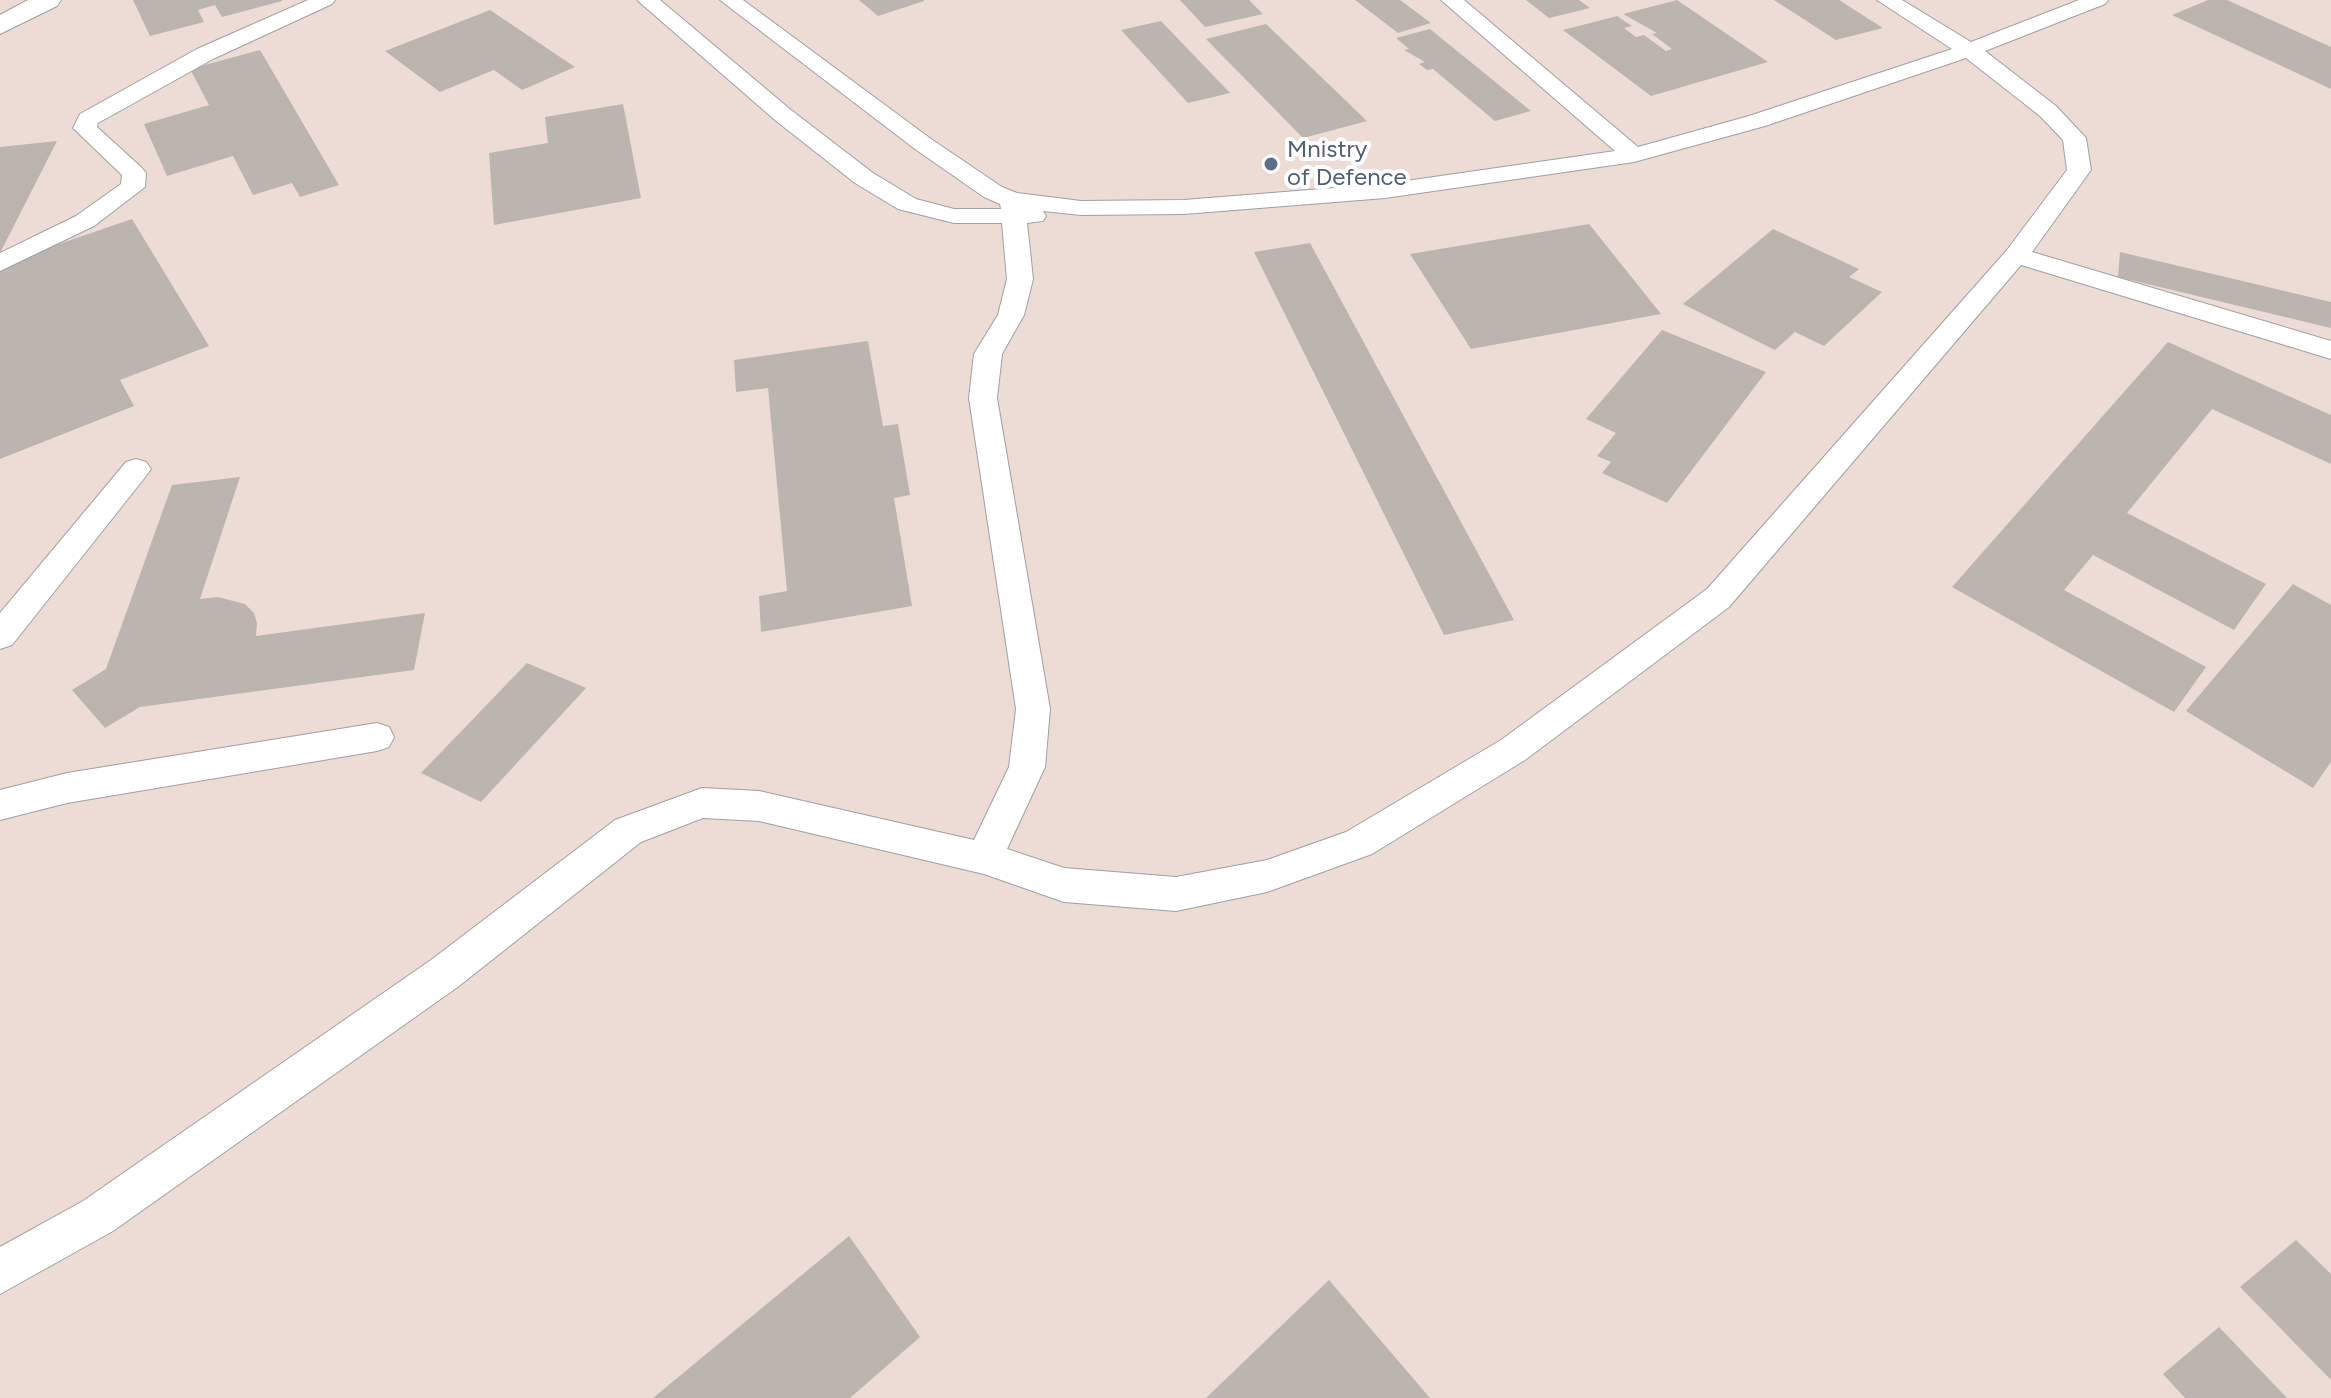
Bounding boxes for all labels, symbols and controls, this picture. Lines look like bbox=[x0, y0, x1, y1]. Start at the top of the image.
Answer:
place label: Mnistry of Defence bbox=[1287, 136, 1407, 192]
marker: Mnistry of Defence bbox=[1262, 155, 1280, 173]

